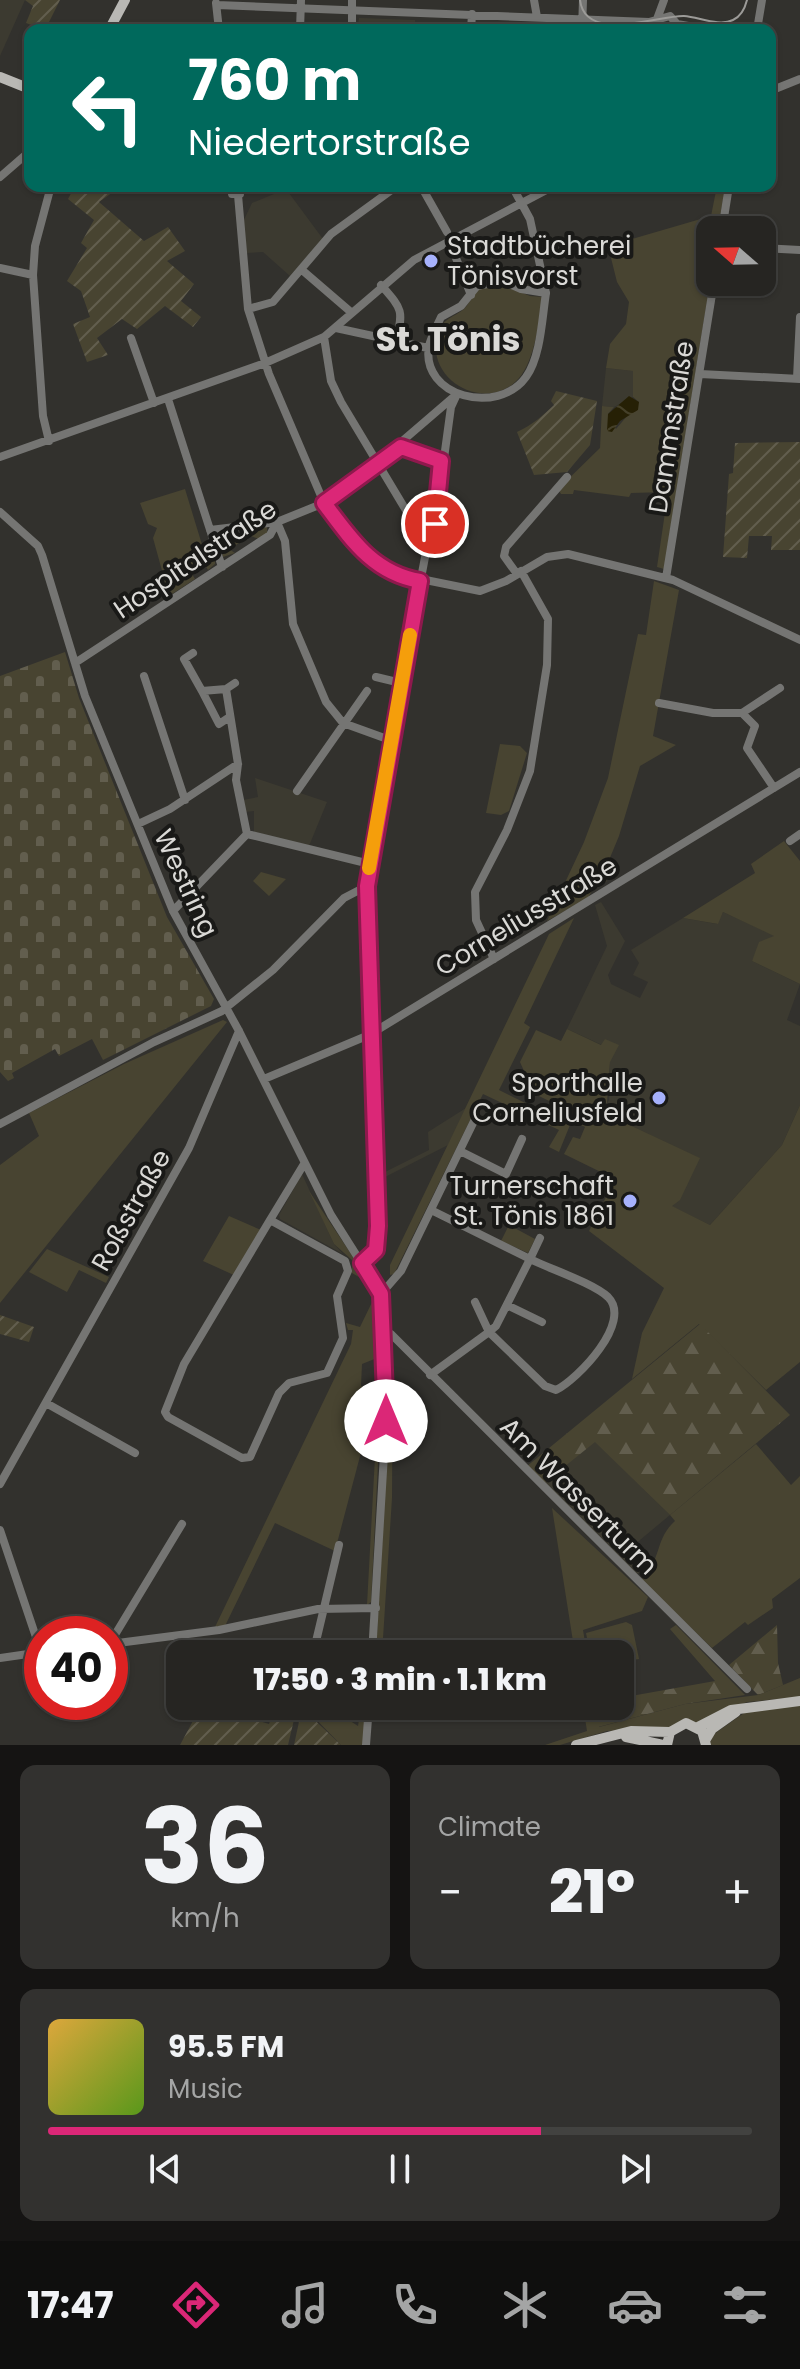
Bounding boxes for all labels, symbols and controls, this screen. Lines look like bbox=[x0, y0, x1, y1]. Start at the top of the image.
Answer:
text: 760 m bbox=[188, 41, 361, 120]
icon: left bbox=[56, 56, 160, 160]
text: Niedertorstraße bbox=[188, 117, 471, 168]
north arrow bbox=[696, 216, 776, 296]
map controls bbox=[696, 216, 776, 296]
place label: Stadtbücherei Tönisvorst bbox=[447, 228, 631, 294]
marker: Stadtbücherei Tönisvorst bbox=[422, 252, 440, 270]
district label: St. Tönis bbox=[375, 315, 521, 363]
street label: Dammstraße bbox=[640, 338, 702, 516]
pin bbox=[401, 490, 469, 558]
street label: Hospitalstraße bbox=[106, 491, 284, 627]
icon: arrive bbox=[413, 502, 457, 546]
street label: Westring bbox=[145, 823, 227, 943]
street label: Corneliusstraße bbox=[428, 847, 624, 985]
place label: Sporthalle Corneliusfeld bbox=[472, 1065, 643, 1131]
marker: Sporthalle Corneliusfeld bbox=[650, 1089, 668, 1107]
street label: Roßstraße bbox=[83, 1143, 179, 1277]
place label: Turnerschaft St. Tönis 1861 bbox=[450, 1168, 614, 1234]
marker: Turnerschaft St. Tönis 1861 bbox=[621, 1192, 639, 1210]
position arrow bbox=[344, 1379, 428, 1463]
street label: Am Wasserturm bbox=[492, 1409, 666, 1583]
speed limit sign: 40 bbox=[24, 1616, 128, 1720]
text: 17:50 · 3 min · 1.1 km bbox=[253, 1658, 547, 1701]
text: 36 bbox=[140, 1774, 270, 1919]
text: Climate bbox=[438, 1809, 541, 1845]
text: 21° bbox=[549, 1850, 635, 1934]
text: − bbox=[438, 1862, 462, 1923]
text: + bbox=[722, 1862, 752, 1923]
text: km/h bbox=[170, 1900, 240, 1936]
text: 95.5 FM bbox=[168, 2025, 284, 2068]
text: Music bbox=[168, 2071, 243, 2107]
icon: previous bbox=[143, 2147, 187, 2191]
icon: pause bbox=[378, 2147, 422, 2191]
icon: next bbox=[613, 2147, 657, 2191]
icon: directions bbox=[168, 2277, 224, 2333]
icon: music bbox=[277, 2277, 333, 2333]
icon: phone bbox=[387, 2277, 443, 2333]
icon: climate bbox=[497, 2277, 553, 2333]
icon: car bbox=[607, 2277, 663, 2333]
icon: filters bbox=[717, 2277, 773, 2333]
text: 17:47 bbox=[27, 2280, 114, 2331]

